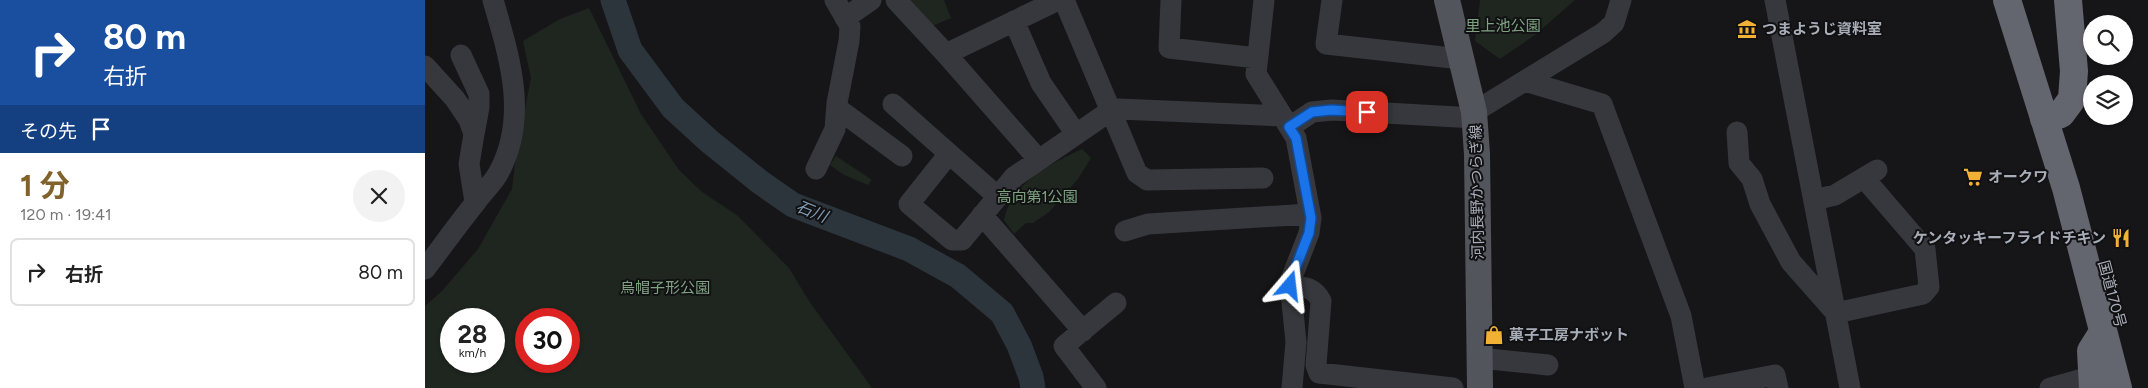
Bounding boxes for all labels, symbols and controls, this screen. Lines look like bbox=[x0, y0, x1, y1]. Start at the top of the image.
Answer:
map controls bbox=[2083, 15, 2133, 125]
button: search bbox=[2083, 15, 2133, 65]
text: 80 m bbox=[103, 16, 186, 58]
park label: 里上池公園 bbox=[1465, 17, 1541, 35]
museum icon: つまようじ資料室 bbox=[1736, 18, 1758, 40]
icon: right bbox=[20, 20, 85, 85]
place label: つまようじ資料室 bbox=[1762, 20, 1882, 38]
text: 右折 bbox=[103, 63, 147, 90]
button: layers bbox=[2083, 75, 2133, 125]
pin bbox=[1346, 91, 1388, 133]
icon: arrive bbox=[1353, 98, 1381, 126]
icon: arrive bbox=[87, 115, 115, 143]
text: その先 bbox=[20, 120, 77, 143]
street label: 河内長野かつらぎ線 bbox=[1467, 124, 1487, 260]
supermarket icon: オークワ bbox=[1962, 166, 1984, 188]
text: 1 分 bbox=[20, 167, 70, 204]
place label: オークワ bbox=[1988, 168, 2048, 186]
button: close bbox=[353, 170, 405, 222]
park label: 高向第1公園 bbox=[996, 188, 1078, 206]
water label: 石川 bbox=[793, 197, 832, 227]
text: 120 m · 19:41 bbox=[20, 205, 112, 224]
restaurant icon: ケンタッキーフライドチキン bbox=[2110, 227, 2132, 249]
place label: ケンタッキーフライドチキン bbox=[1913, 229, 2106, 247]
icon: right bbox=[22, 258, 50, 286]
street label: 国道170号 bbox=[2094, 258, 2130, 330]
position arrow bbox=[1263, 259, 1315, 311]
text: 80 m bbox=[358, 261, 403, 284]
text: 右折 bbox=[65, 263, 103, 286]
park label: 烏帽子形公園 bbox=[620, 279, 710, 297]
speed limit sign: 30 bbox=[515, 308, 580, 373]
text: 28 bbox=[458, 319, 487, 349]
shop icon: 菓子工房ナボット bbox=[1483, 324, 1505, 346]
place label: 菓子工房ナボット bbox=[1509, 326, 1629, 344]
text: km/h bbox=[459, 346, 486, 360]

